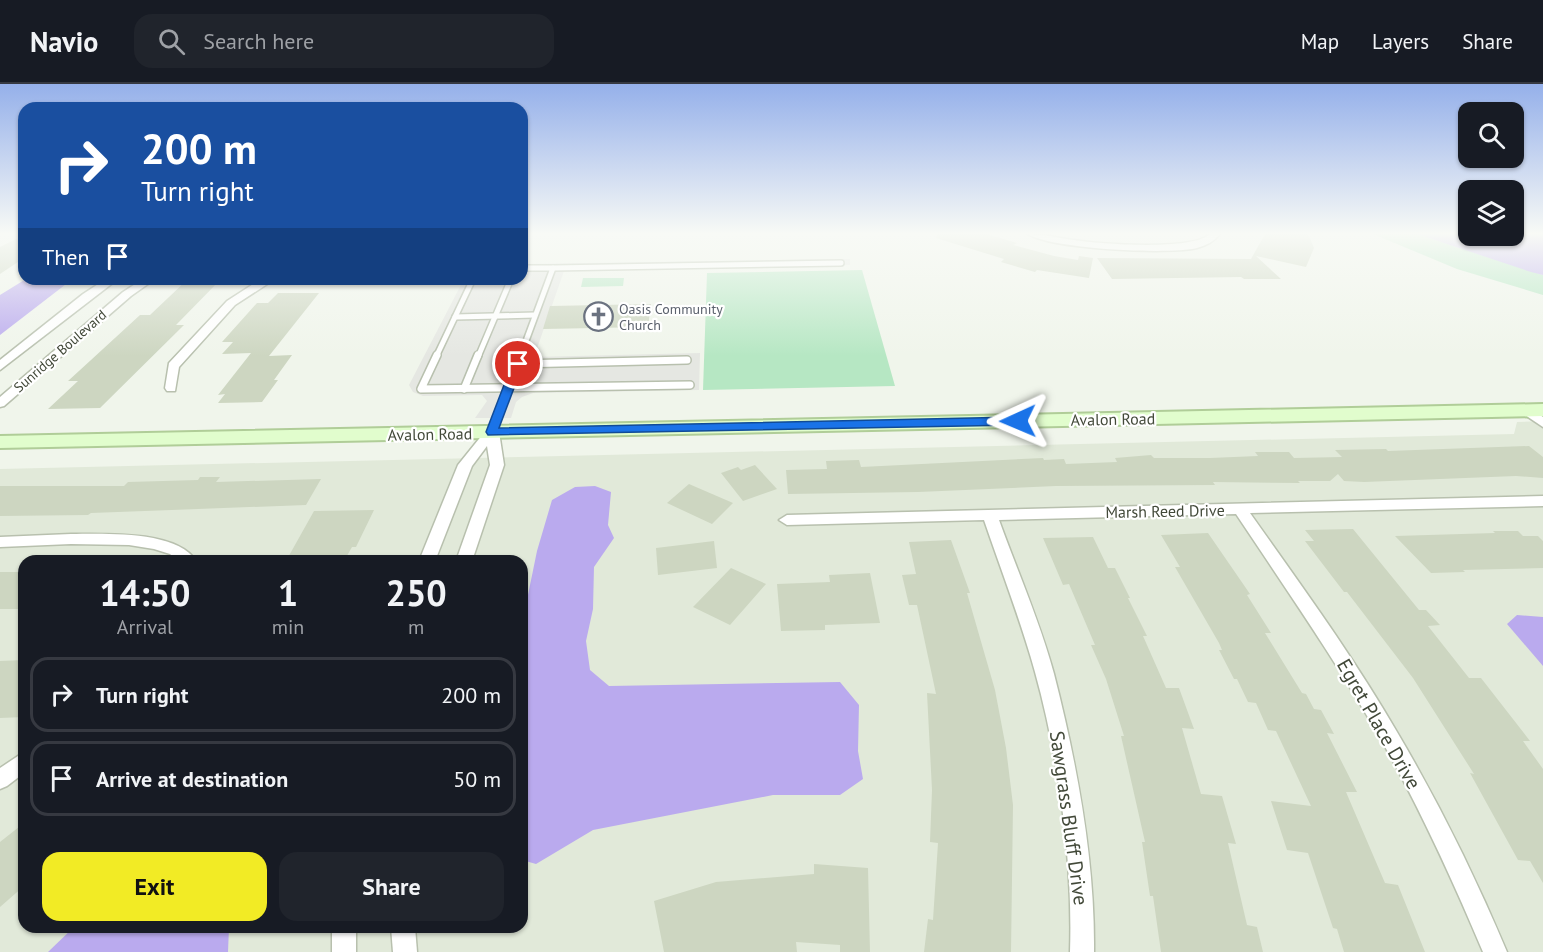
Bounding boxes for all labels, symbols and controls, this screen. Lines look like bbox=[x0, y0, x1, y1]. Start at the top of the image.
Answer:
search box bbox=[134, 14, 554, 68]
text: Navio bbox=[30, 23, 98, 60]
icon: search bbox=[155, 25, 188, 58]
text: Search here bbox=[203, 27, 314, 55]
text: Map bbox=[1301, 28, 1339, 55]
text: Layers bbox=[1372, 28, 1429, 55]
text: Share bbox=[1462, 28, 1513, 55]
map controls bbox=[1458, 102, 1524, 246]
button: search bbox=[1458, 102, 1524, 168]
text: 200 m bbox=[141, 121, 257, 176]
icon: right bbox=[42, 126, 120, 204]
text: Turn right bbox=[141, 174, 254, 208]
button: layers bbox=[1458, 180, 1524, 246]
icon: arrive bbox=[101, 240, 134, 273]
text: Then bbox=[42, 243, 89, 271]
place label: Oasis Community Church bbox=[619, 300, 723, 334]
church icon: Oasis Community Church bbox=[582, 301, 614, 333]
street label: Sunridge Boulevard bbox=[10, 306, 110, 396]
pin bbox=[492, 338, 543, 389]
icon: arrive bbox=[501, 347, 534, 380]
position arrow bbox=[986, 389, 1050, 453]
street label: Avalon Road bbox=[1071, 408, 1155, 430]
street label: Avalon Road bbox=[388, 423, 472, 445]
street label: Marsh Reed Drive bbox=[1105, 500, 1225, 522]
text: 14:50 bbox=[99, 569, 191, 616]
text: 1 bbox=[278, 569, 298, 616]
text: 250 bbox=[386, 569, 447, 616]
text: Arrival bbox=[117, 614, 173, 640]
text: min bbox=[272, 614, 304, 640]
text: m bbox=[408, 614, 424, 640]
street label: Egret Place Drive bbox=[1331, 654, 1427, 794]
icon: right bbox=[45, 678, 78, 711]
text: Turn right bbox=[96, 681, 188, 709]
text: 200 m bbox=[441, 681, 501, 709]
street label: Sawgrass Bluff Drive bbox=[1044, 729, 1094, 907]
icon: arrive bbox=[45, 762, 78, 795]
text: Arrive at destination bbox=[96, 765, 288, 793]
text: 50 m bbox=[453, 765, 501, 793]
button: Exit bbox=[42, 852, 267, 921]
button: Share bbox=[279, 852, 504, 921]

